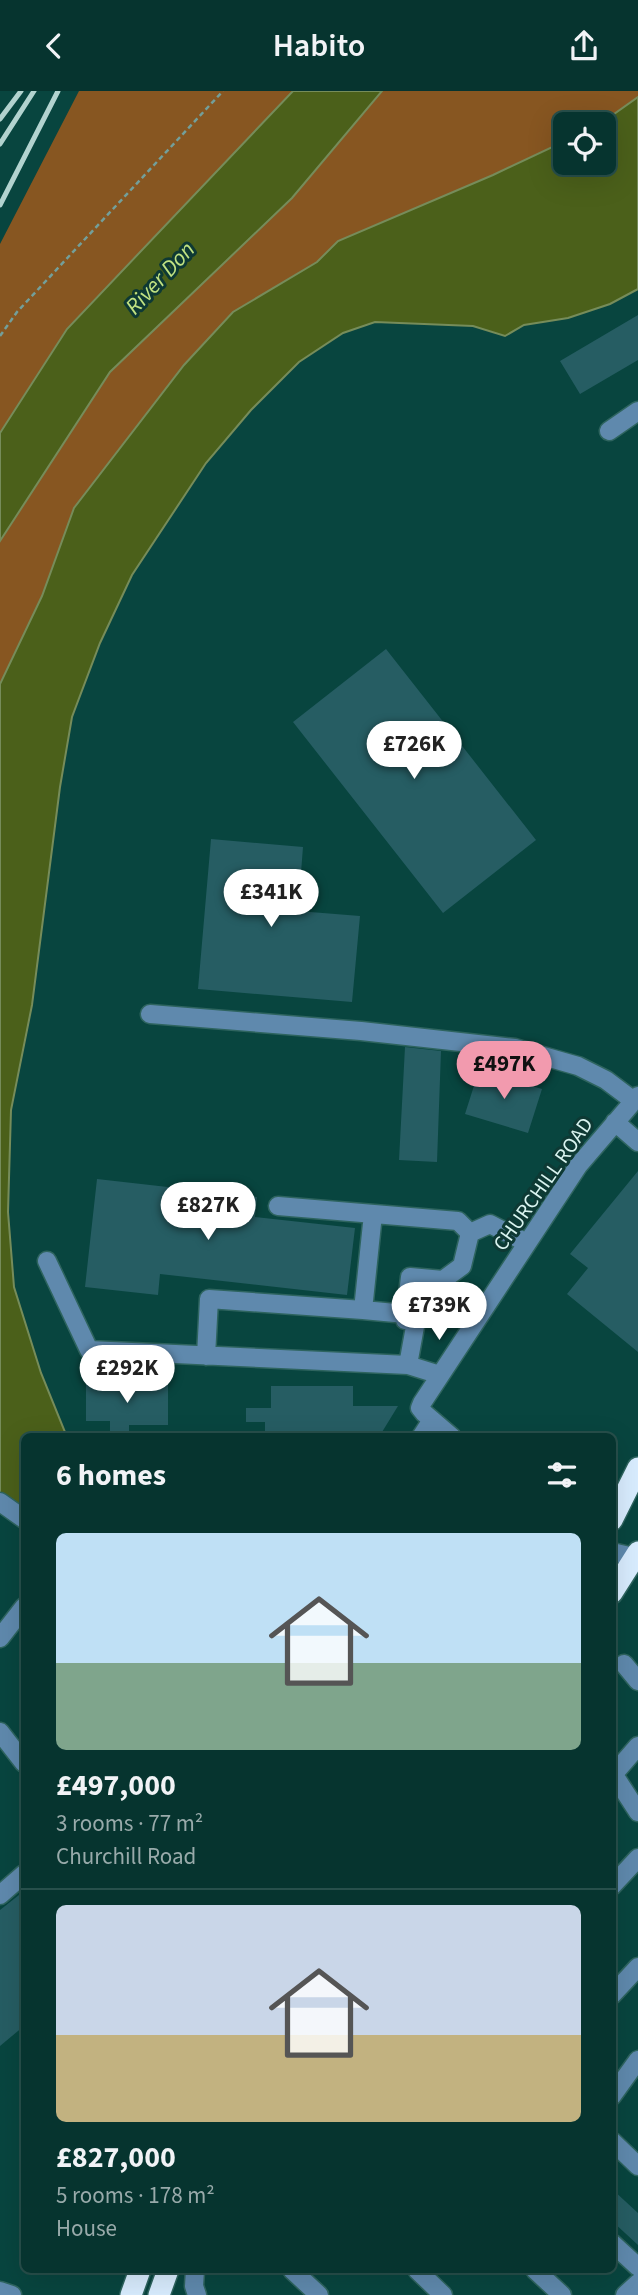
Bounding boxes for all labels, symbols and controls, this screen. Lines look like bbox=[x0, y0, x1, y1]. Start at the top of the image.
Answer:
text: Habito bbox=[273, 23, 365, 69]
icon: back bbox=[35, 27, 73, 65]
icon: share bbox=[565, 27, 603, 65]
map controls bbox=[553, 112, 616, 175]
button: locate bbox=[553, 112, 616, 175]
water label: River Don bbox=[117, 234, 203, 322]
pin: £726K bbox=[365, 721, 463, 781]
text: £726K bbox=[383, 727, 445, 760]
pin: £341K bbox=[222, 869, 320, 929]
text: £341K bbox=[240, 875, 302, 908]
pin: £497K bbox=[455, 1041, 553, 1101]
text: £497K bbox=[473, 1047, 535, 1080]
street label: CHURCHILL ROAD bbox=[486, 1111, 600, 1257]
pin: £827K bbox=[159, 1183, 257, 1242]
text: £827K bbox=[177, 1188, 239, 1221]
pin: £739K bbox=[390, 1283, 488, 1342]
text: £739K bbox=[408, 1288, 470, 1321]
pin: £292K bbox=[78, 1345, 176, 1405]
text: £292K bbox=[96, 1351, 158, 1384]
text: 6 homes bbox=[56, 1454, 166, 1497]
icon: filters bbox=[543, 1456, 581, 1494]
icon: home bbox=[256, 1578, 382, 1704]
text: £497,000 bbox=[56, 1764, 176, 1807]
text: 3 rooms · 77 m² bbox=[56, 1807, 203, 1840]
text: Churchill Road bbox=[56, 1840, 196, 1873]
icon: home bbox=[256, 1950, 382, 2076]
text: £827,000 bbox=[56, 2136, 176, 2179]
text: 5 rooms · 178 m² bbox=[56, 2179, 215, 2212]
text: House bbox=[56, 2212, 117, 2245]

